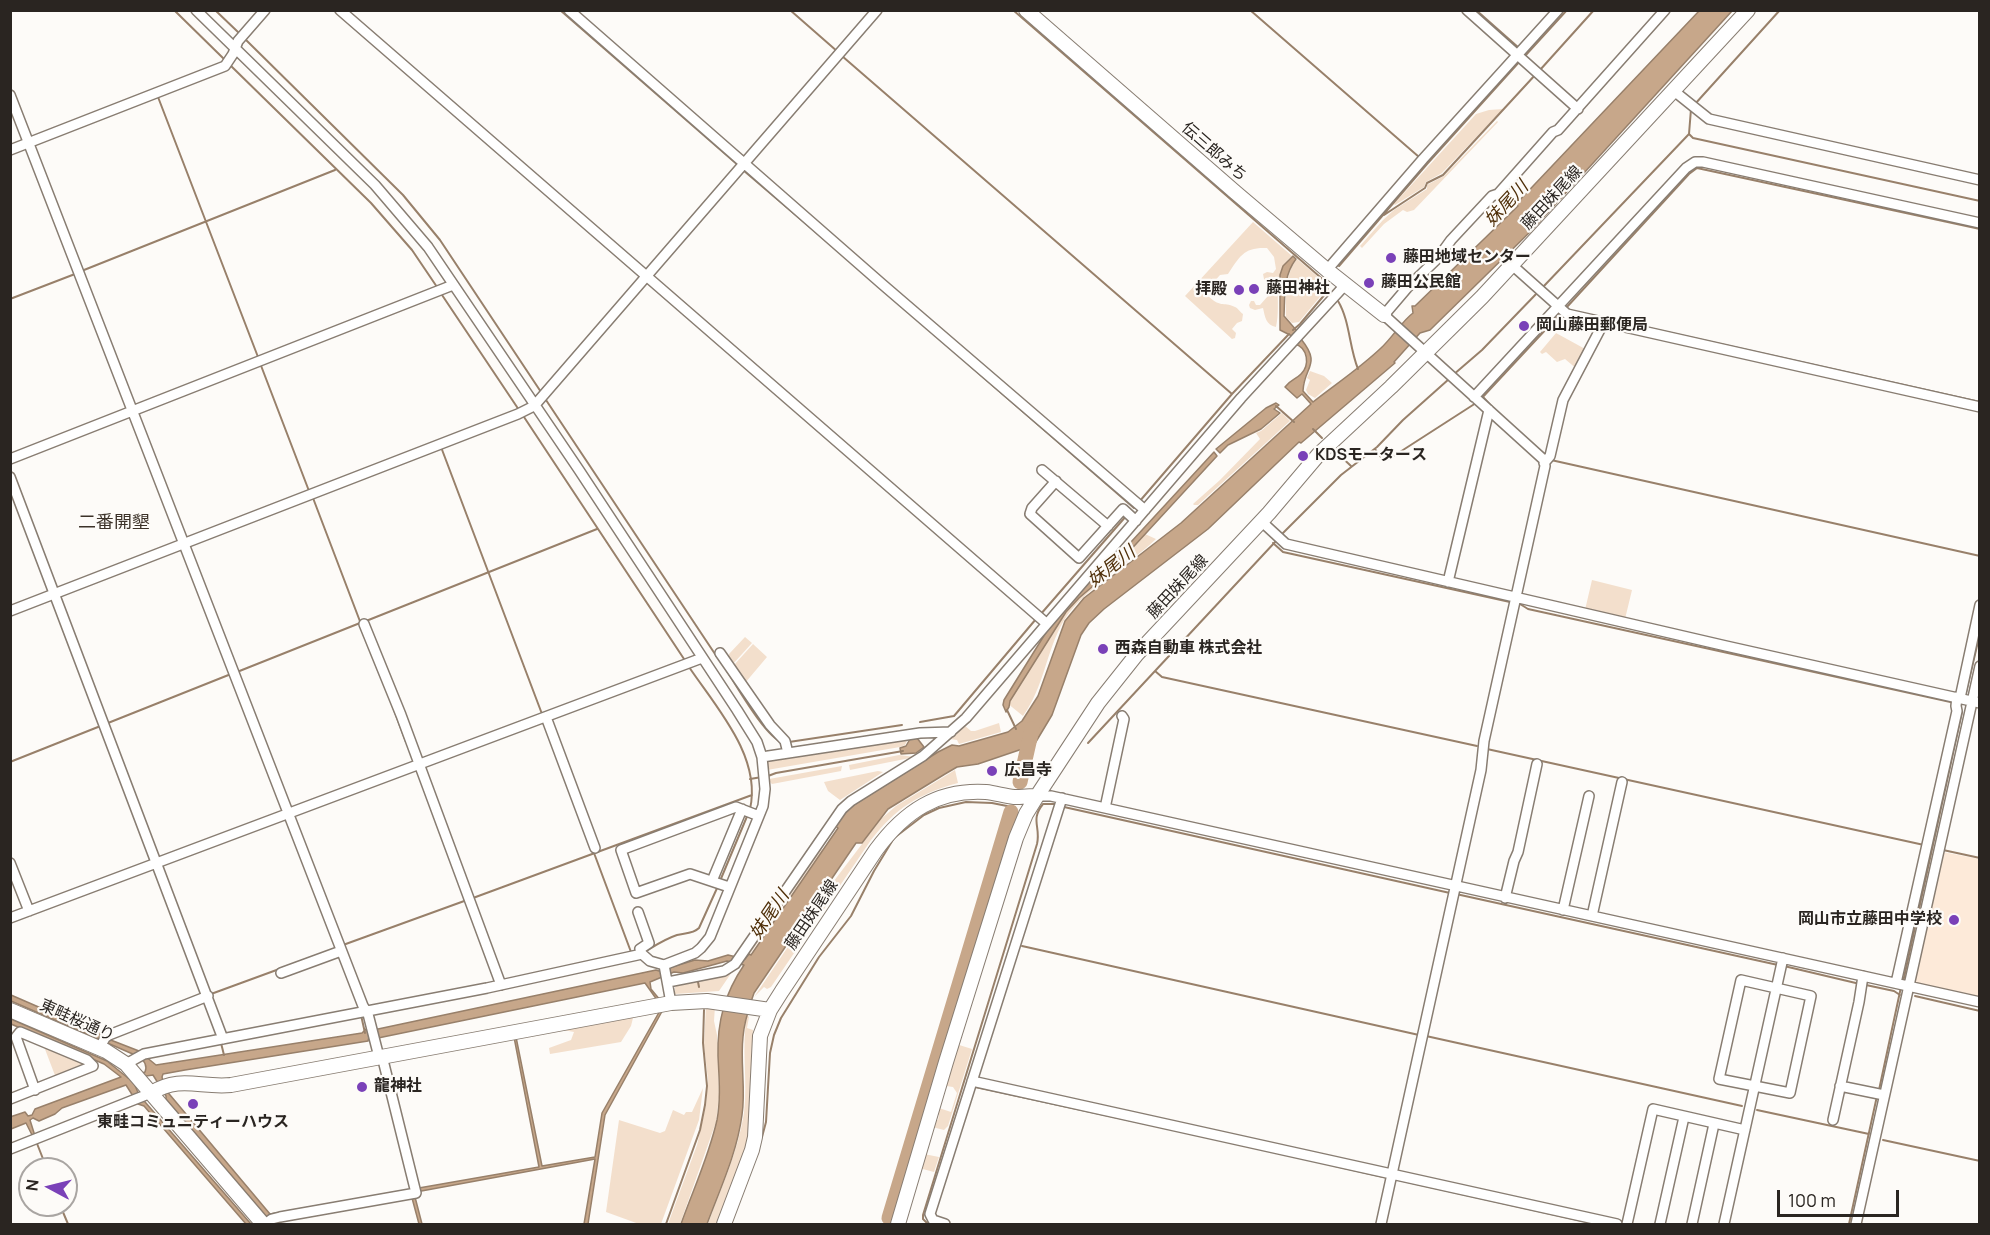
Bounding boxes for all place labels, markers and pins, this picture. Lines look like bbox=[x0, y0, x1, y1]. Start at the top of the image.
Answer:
place label: 藤田地域センター bbox=[1403, 248, 1531, 268]
marker: 藤田地域センター bbox=[1384, 251, 1398, 265]
place label: 藤田公民館 bbox=[1381, 273, 1461, 293]
marker: 藤田公民館 bbox=[1362, 276, 1376, 290]
place label: 藤田神社 bbox=[1266, 279, 1330, 299]
place label: 拝殿 bbox=[1195, 280, 1227, 300]
marker: 藤田神社 bbox=[1247, 282, 1261, 296]
marker: 拝殿 bbox=[1232, 283, 1246, 297]
place label: 岡山藤田郵便局 bbox=[1536, 316, 1648, 336]
marker: 岡山藤田郵便局 bbox=[1517, 319, 1531, 333]
place label: KDSモータース bbox=[1315, 446, 1427, 466]
marker: KDSモータース bbox=[1296, 449, 1310, 463]
place label: 西森自動車 株式会社 bbox=[1115, 639, 1262, 659]
marker: 西森自動車 株式会社 bbox=[1096, 642, 1110, 656]
place label: 広昌寺 bbox=[1004, 761, 1052, 781]
marker: 広昌寺 bbox=[985, 764, 999, 778]
place label: 岡山市立藤田中学校 bbox=[1798, 910, 1942, 930]
marker: 岡山市立藤田中学校 bbox=[1947, 913, 1961, 927]
place label: 龍神社 bbox=[374, 1077, 422, 1097]
marker: 龍神社 bbox=[355, 1080, 369, 1094]
marker: 東畦コミュニティーハウス bbox=[186, 1097, 200, 1111]
place label: 東畦コミュニティーハウス bbox=[97, 1113, 289, 1133]

